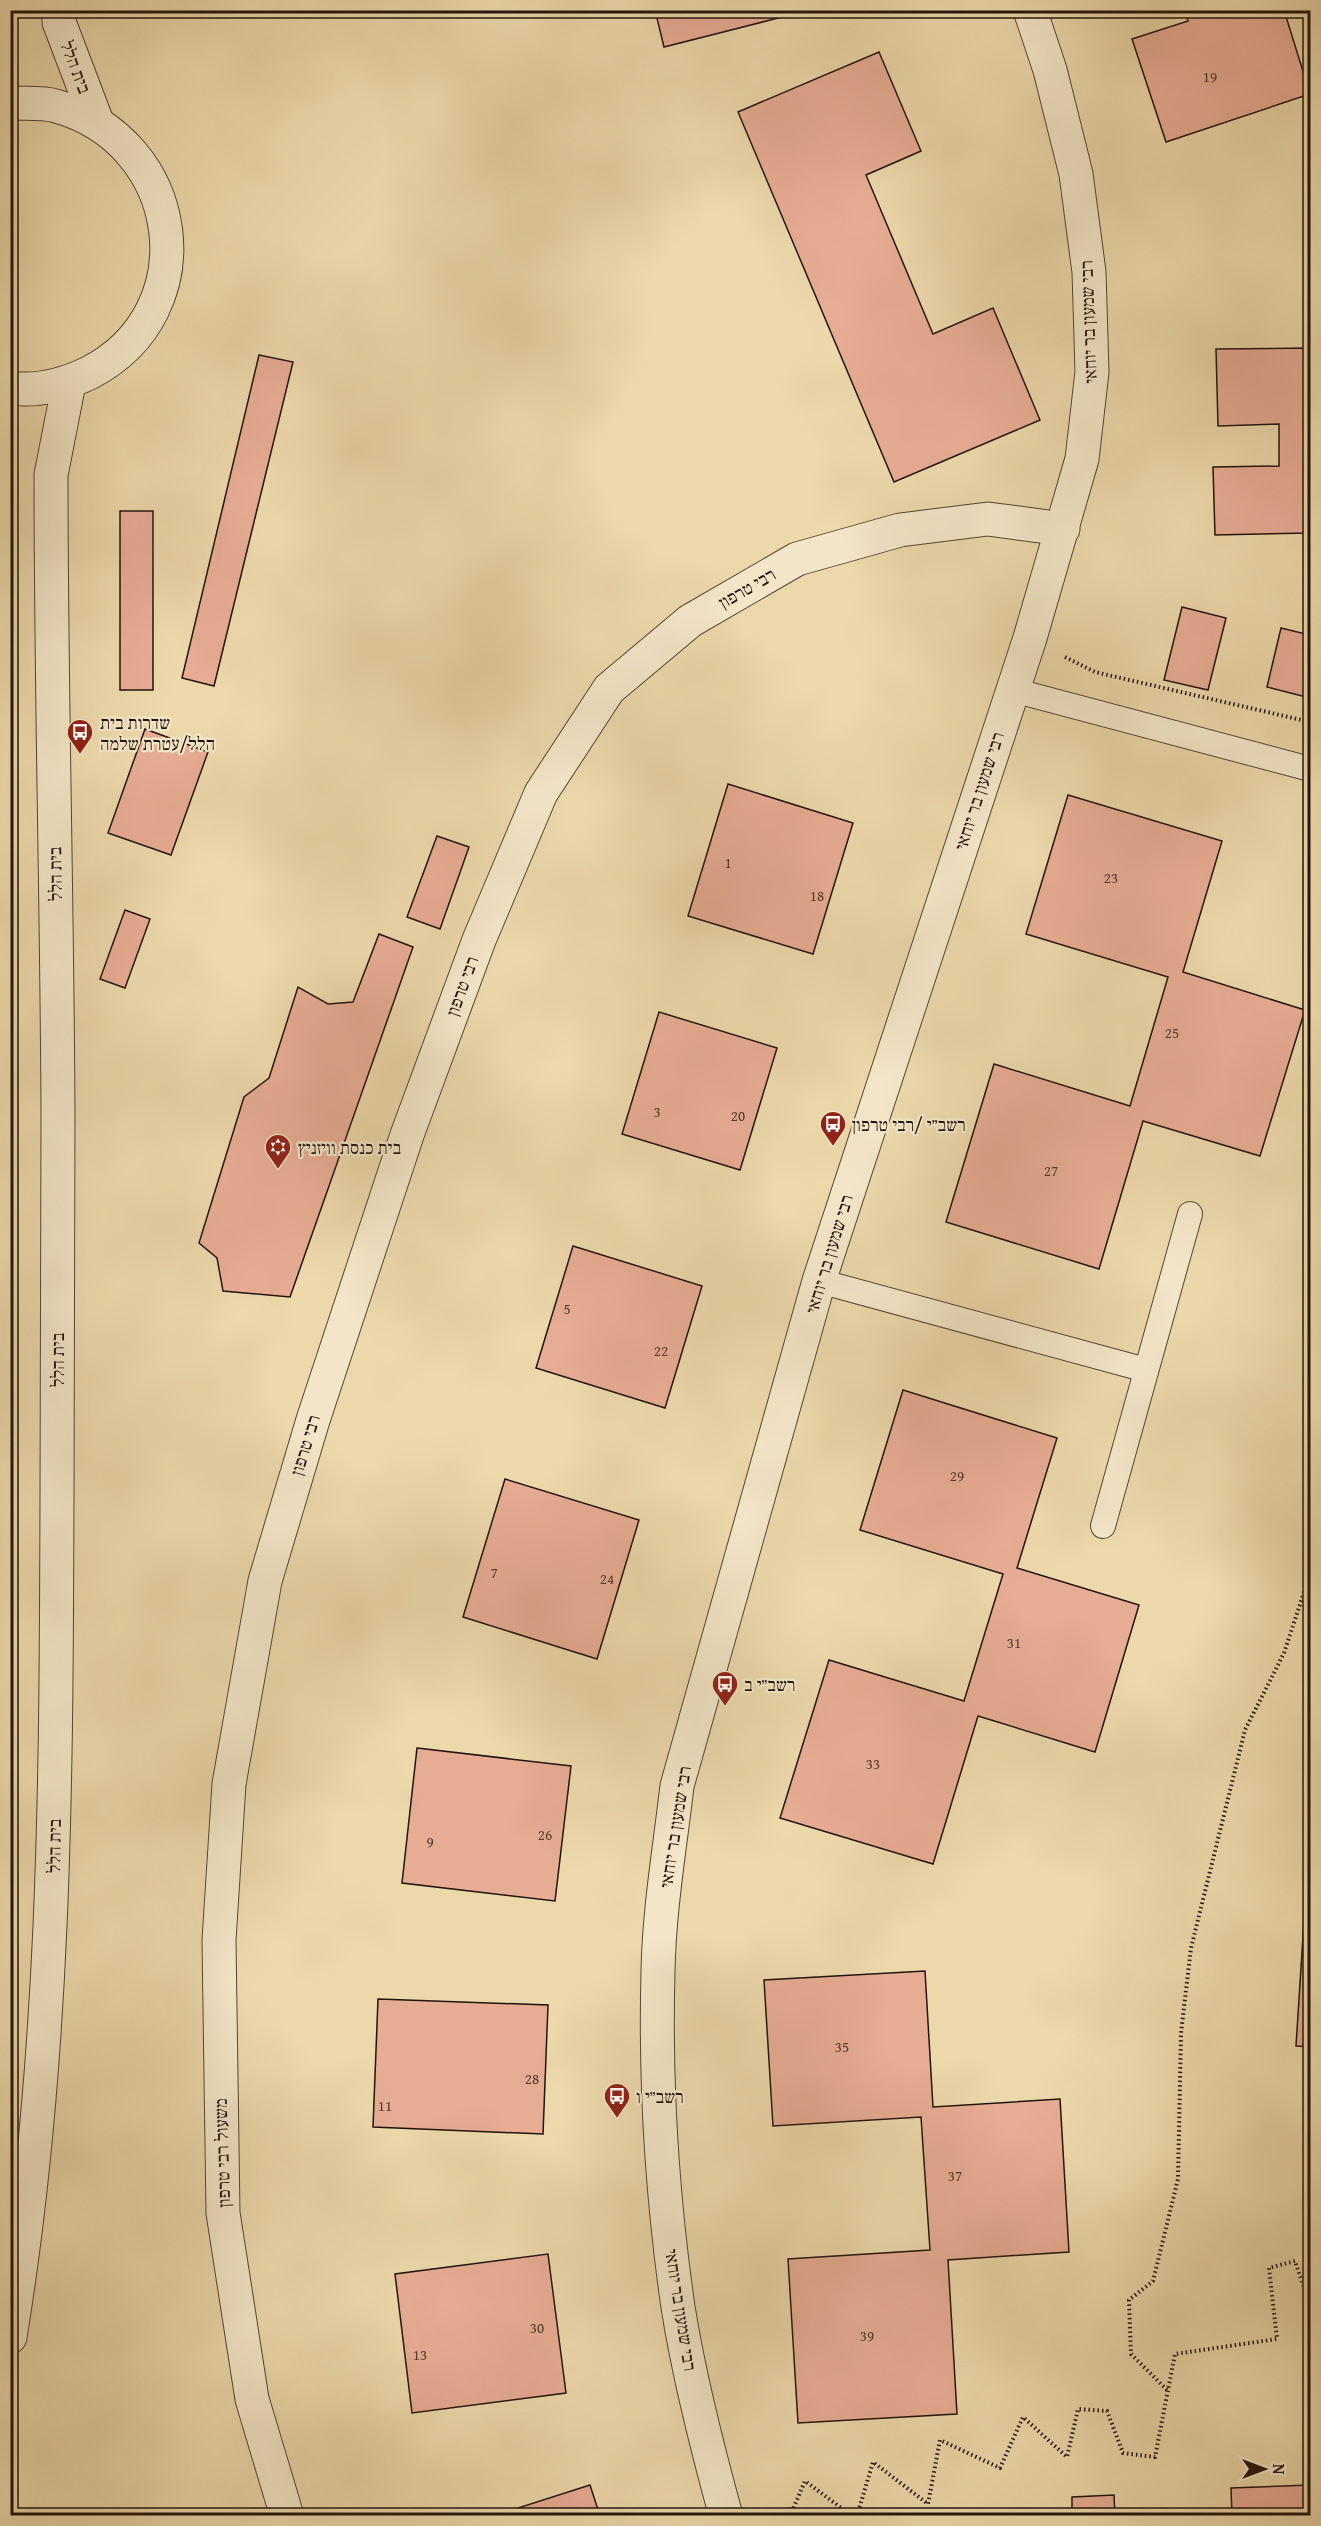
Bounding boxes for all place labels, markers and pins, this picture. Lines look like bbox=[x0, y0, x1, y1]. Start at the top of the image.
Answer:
place label: שדרות בית הלל/עטרת שלמה bbox=[100, 709, 215, 757]
bus stop icon: שדרות בית הלל/עטרת שלמה bbox=[65, 717, 95, 755]
bus stop icon: רשב״י /רבי טרפון bbox=[818, 1109, 848, 1147]
place label: רשב״י /רבי טרפון bbox=[852, 1111, 966, 1138]
synagogue icon: בית כנסת וויזניץ bbox=[263, 1132, 293, 1170]
place label: בית כנסת וויזניץ bbox=[298, 1134, 401, 1161]
bus stop icon: רשב״י ב bbox=[710, 1669, 740, 1707]
place label: רשב״י ב bbox=[744, 1671, 796, 1698]
bus stop icon: רשב״י ו bbox=[602, 2081, 632, 2119]
place label: רשב״י ו bbox=[636, 2083, 684, 2110]

